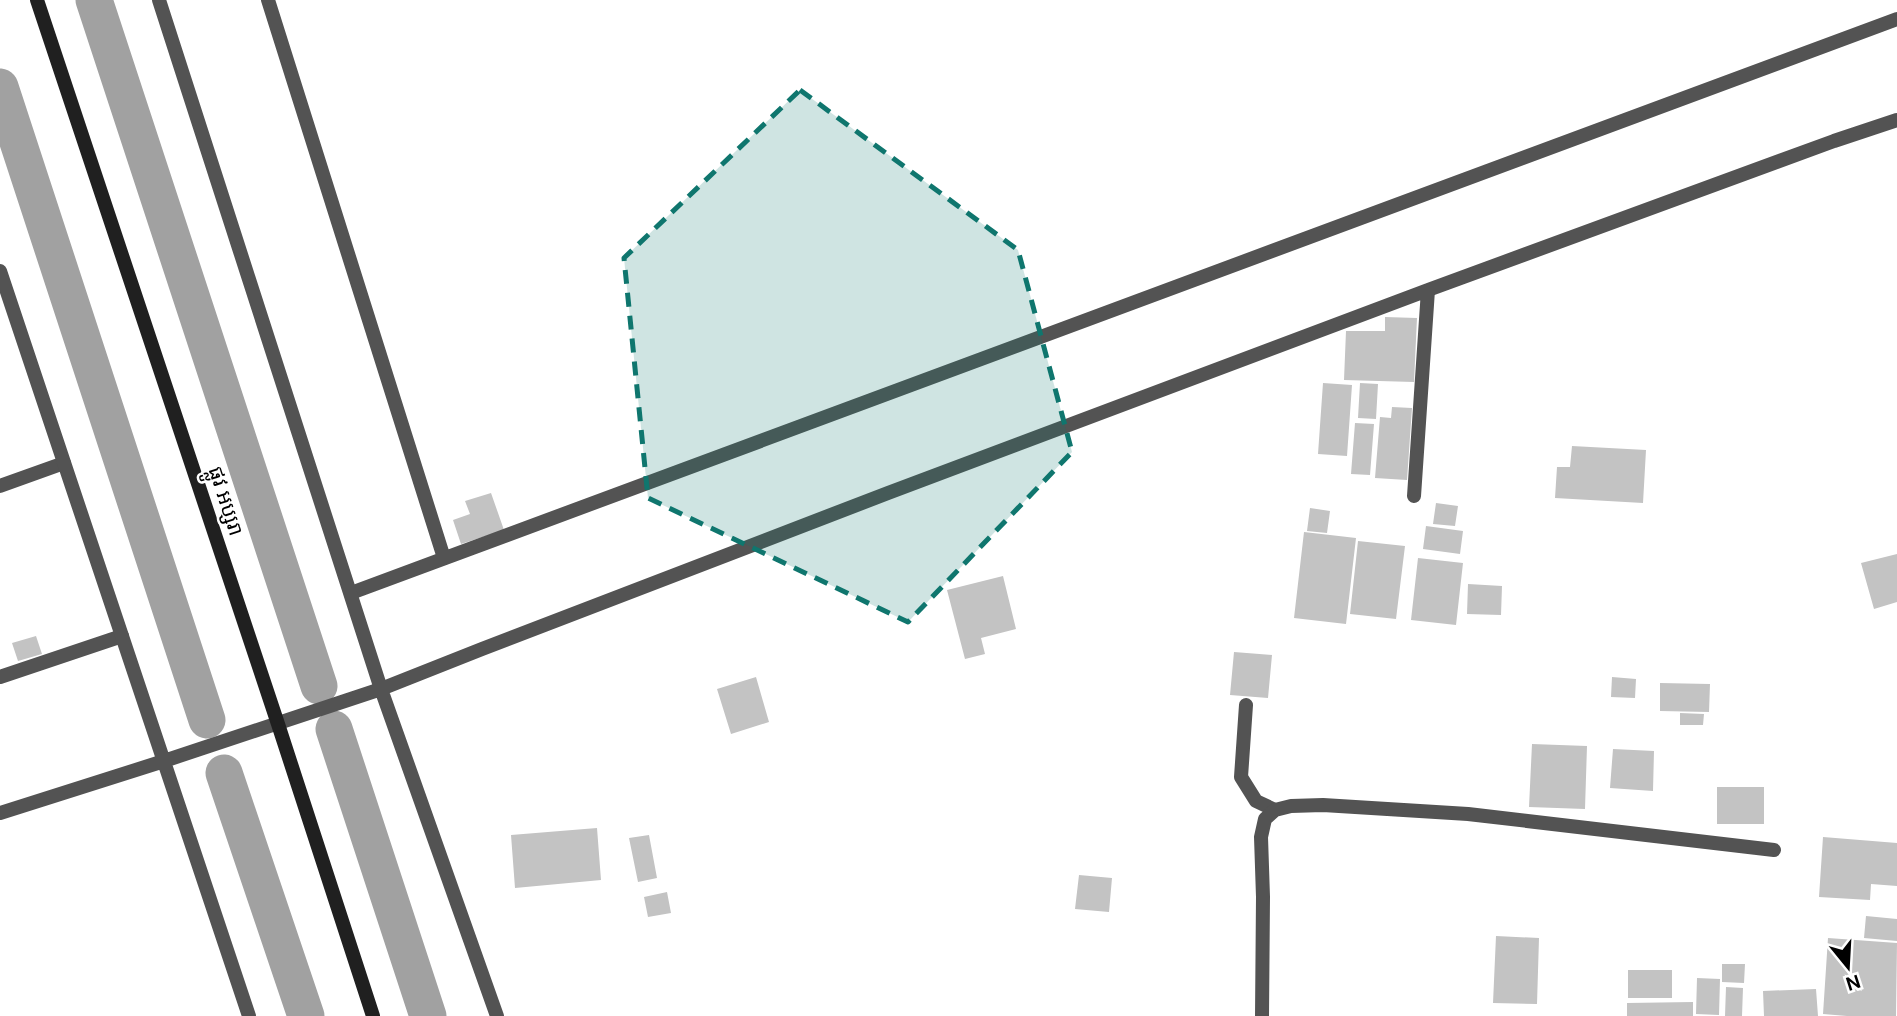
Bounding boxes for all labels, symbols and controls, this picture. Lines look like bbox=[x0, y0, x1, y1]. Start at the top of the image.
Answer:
street label: ផ្លូវ អប្សរា bbox=[197, 463, 250, 541]
north arrow bbox=[1813, 932, 1883, 1002]
text: N bbox=[1843, 969, 1864, 997]

